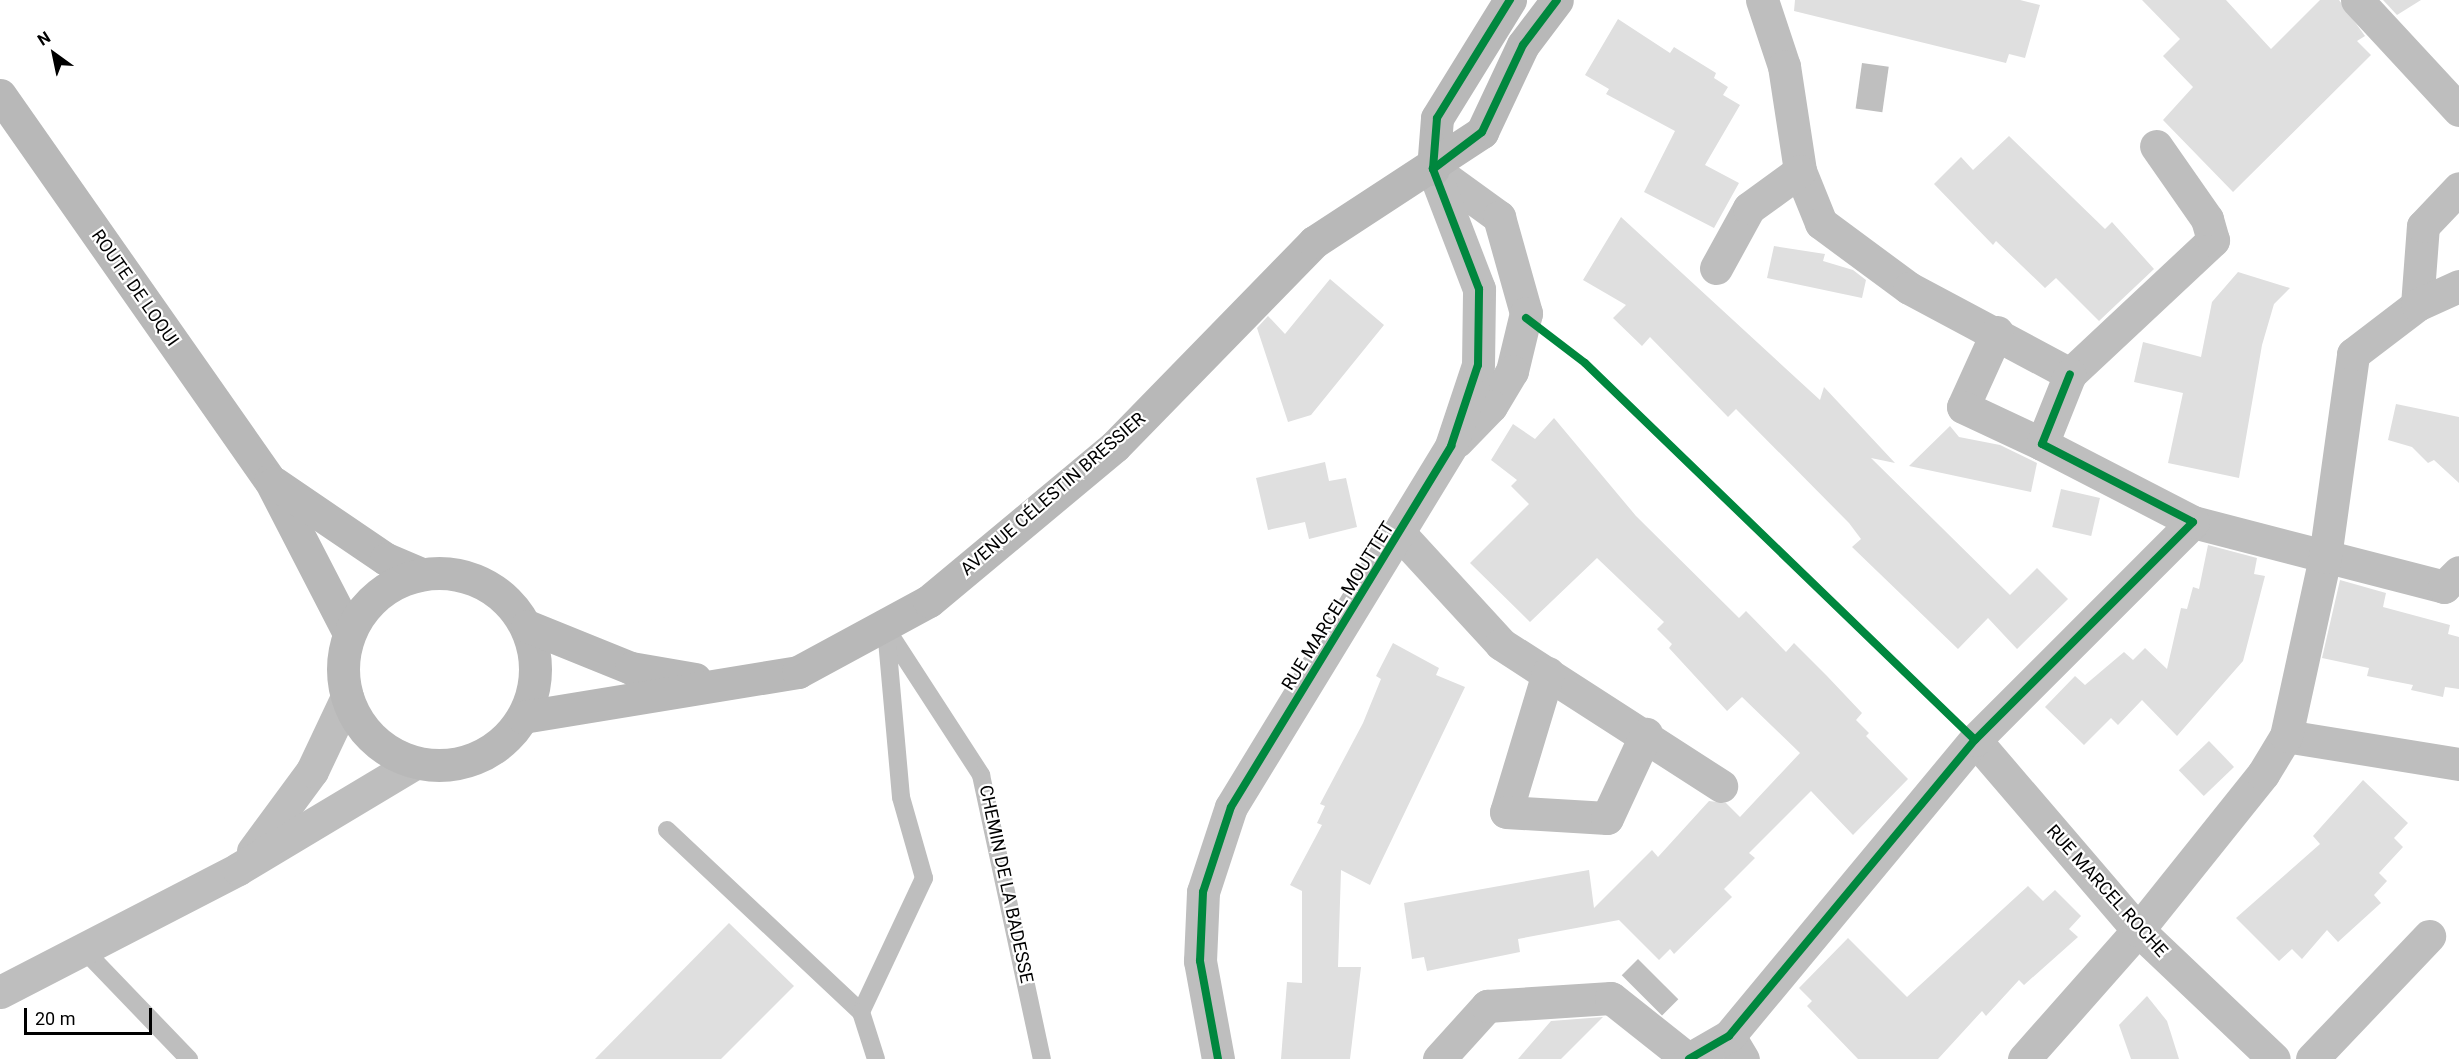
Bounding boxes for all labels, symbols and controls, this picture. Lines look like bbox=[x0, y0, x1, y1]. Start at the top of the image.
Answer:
north arrow bbox=[24, 24, 84, 84]
text: N bbox=[34, 27, 54, 50]
street label: ROUTE DE LOQUI bbox=[87, 225, 183, 351]
street label: AVENUE CÉLESTIN BRESSIER bbox=[956, 408, 1150, 580]
street label: RUE MARCEL MOUTTET bbox=[1277, 518, 1399, 694]
street label: CHEMIN DE LA BADESSE bbox=[974, 783, 1038, 985]
street label: RUE MARCEL ROCHE bbox=[2042, 820, 2172, 962]
scale bar bbox=[27, 996, 154, 1034]
text: 20 m bbox=[35, 1008, 75, 1029]

